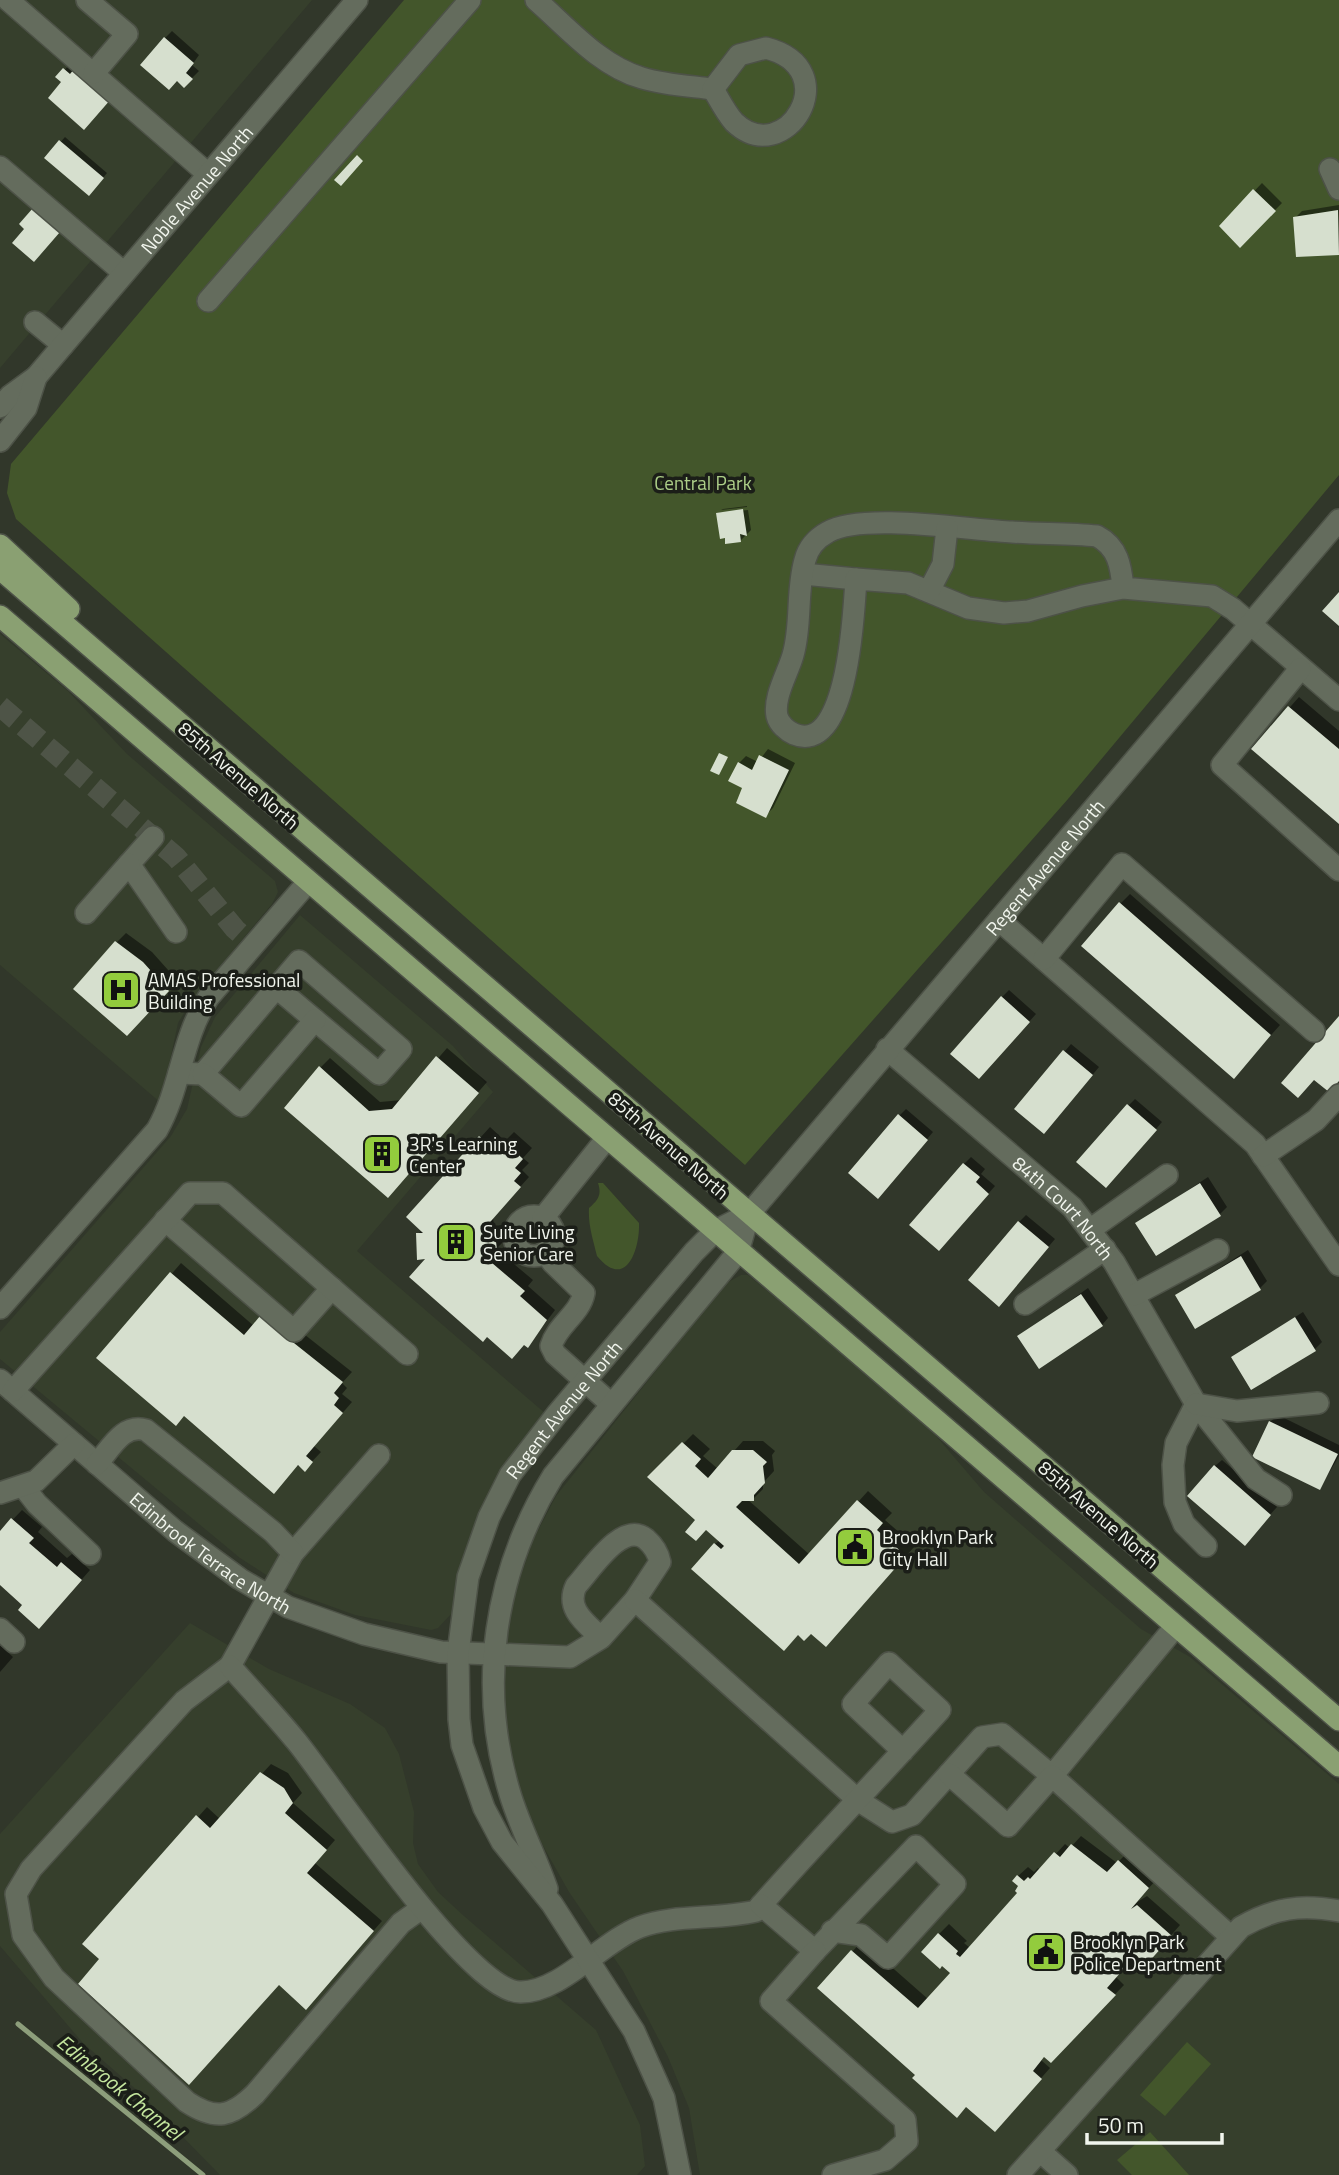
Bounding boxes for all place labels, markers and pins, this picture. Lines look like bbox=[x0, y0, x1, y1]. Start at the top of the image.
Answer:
place label: AMAS Professional Building bbox=[148, 965, 300, 1016]
hospital icon: AMAS Professional Building bbox=[100, 969, 142, 1011]
place label: 3R's Learning Center bbox=[409, 1129, 517, 1180]
building icon: 3R's Learning Center bbox=[361, 1133, 403, 1175]
place label: Suite Living Senior Care bbox=[483, 1217, 575, 1268]
building icon: Suite Living Senior Care bbox=[435, 1221, 477, 1263]
place label: Brooklyn Park City Hall bbox=[882, 1522, 994, 1573]
public building icon: Brooklyn Park City Hall bbox=[834, 1526, 876, 1568]
place label: Brooklyn Park Police Department bbox=[1073, 1927, 1222, 1978]
public building icon: Brooklyn Park Police Department bbox=[1025, 1931, 1067, 1973]

